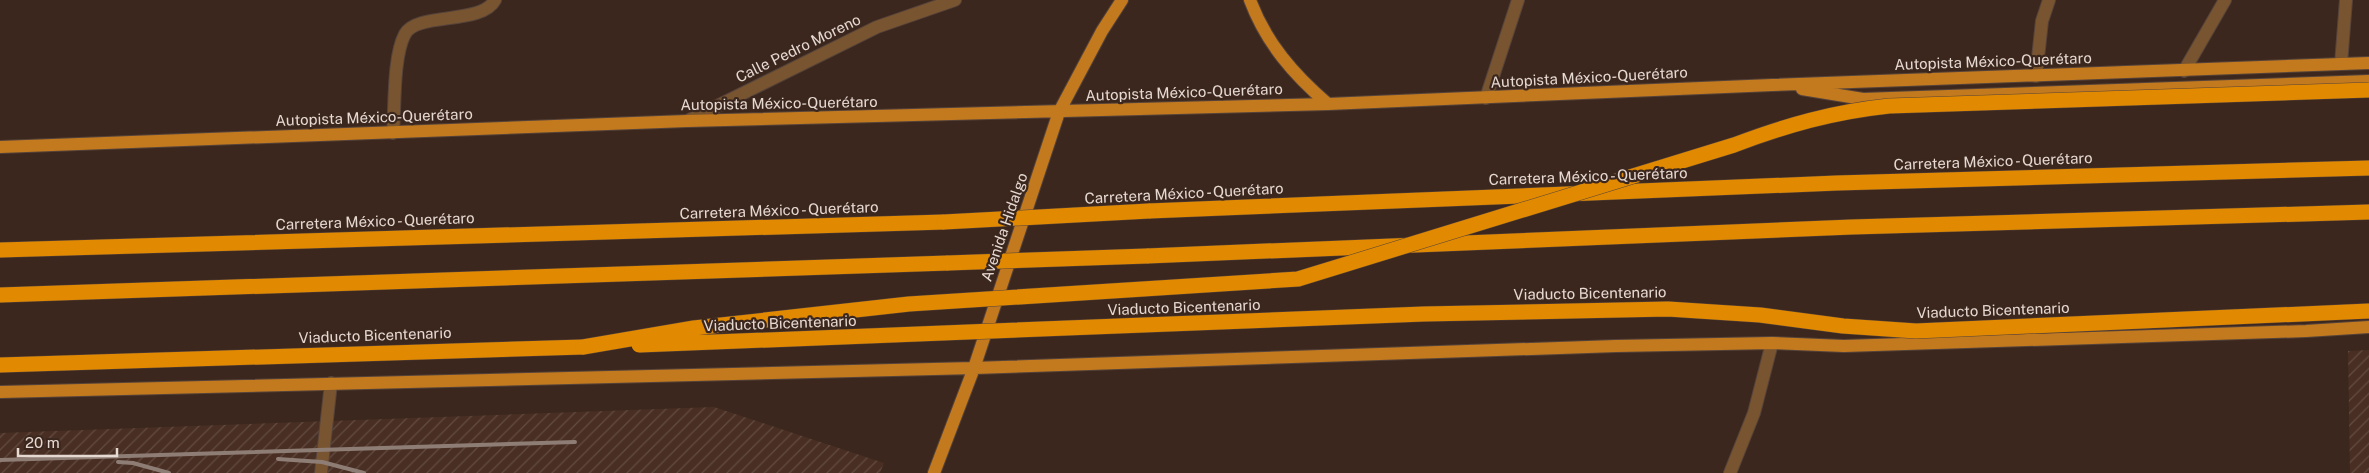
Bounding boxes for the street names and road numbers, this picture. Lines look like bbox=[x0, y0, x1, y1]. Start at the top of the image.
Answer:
street label: Calle Pedro Moreno bbox=[733, 10, 863, 86]
street label: Autopista México-Querétaro bbox=[1894, 49, 2092, 73]
street label: Autopista México-Querétaro bbox=[1490, 63, 1688, 91]
street label: Autopista México-Querétaro bbox=[1085, 80, 1283, 104]
street label: Autopista México-Querétaro bbox=[680, 93, 878, 113]
street label: Autopista México-Querétaro bbox=[275, 105, 473, 129]
street label: Carretera México - Querétaro bbox=[1893, 149, 2093, 173]
street label: Carretera México - Querétaro bbox=[1488, 164, 1688, 188]
street label: Avenida Hidalgo bbox=[977, 171, 1031, 283]
street label: Carretera México - Querétaro bbox=[1084, 179, 1284, 207]
street label: Carretera México - Querétaro bbox=[679, 198, 879, 222]
street label: Carretera México - Querétaro bbox=[275, 209, 475, 233]
street label: Viaducto Bicentenario bbox=[1513, 283, 1667, 303]
street label: Viaducto Bicentenario bbox=[1107, 296, 1261, 318]
street label: Viaducto Bicentenario bbox=[1916, 299, 2070, 321]
street label: Viaducto Bicentenario bbox=[703, 312, 857, 334]
street label: Viaducto Bicentenario bbox=[298, 324, 452, 346]

